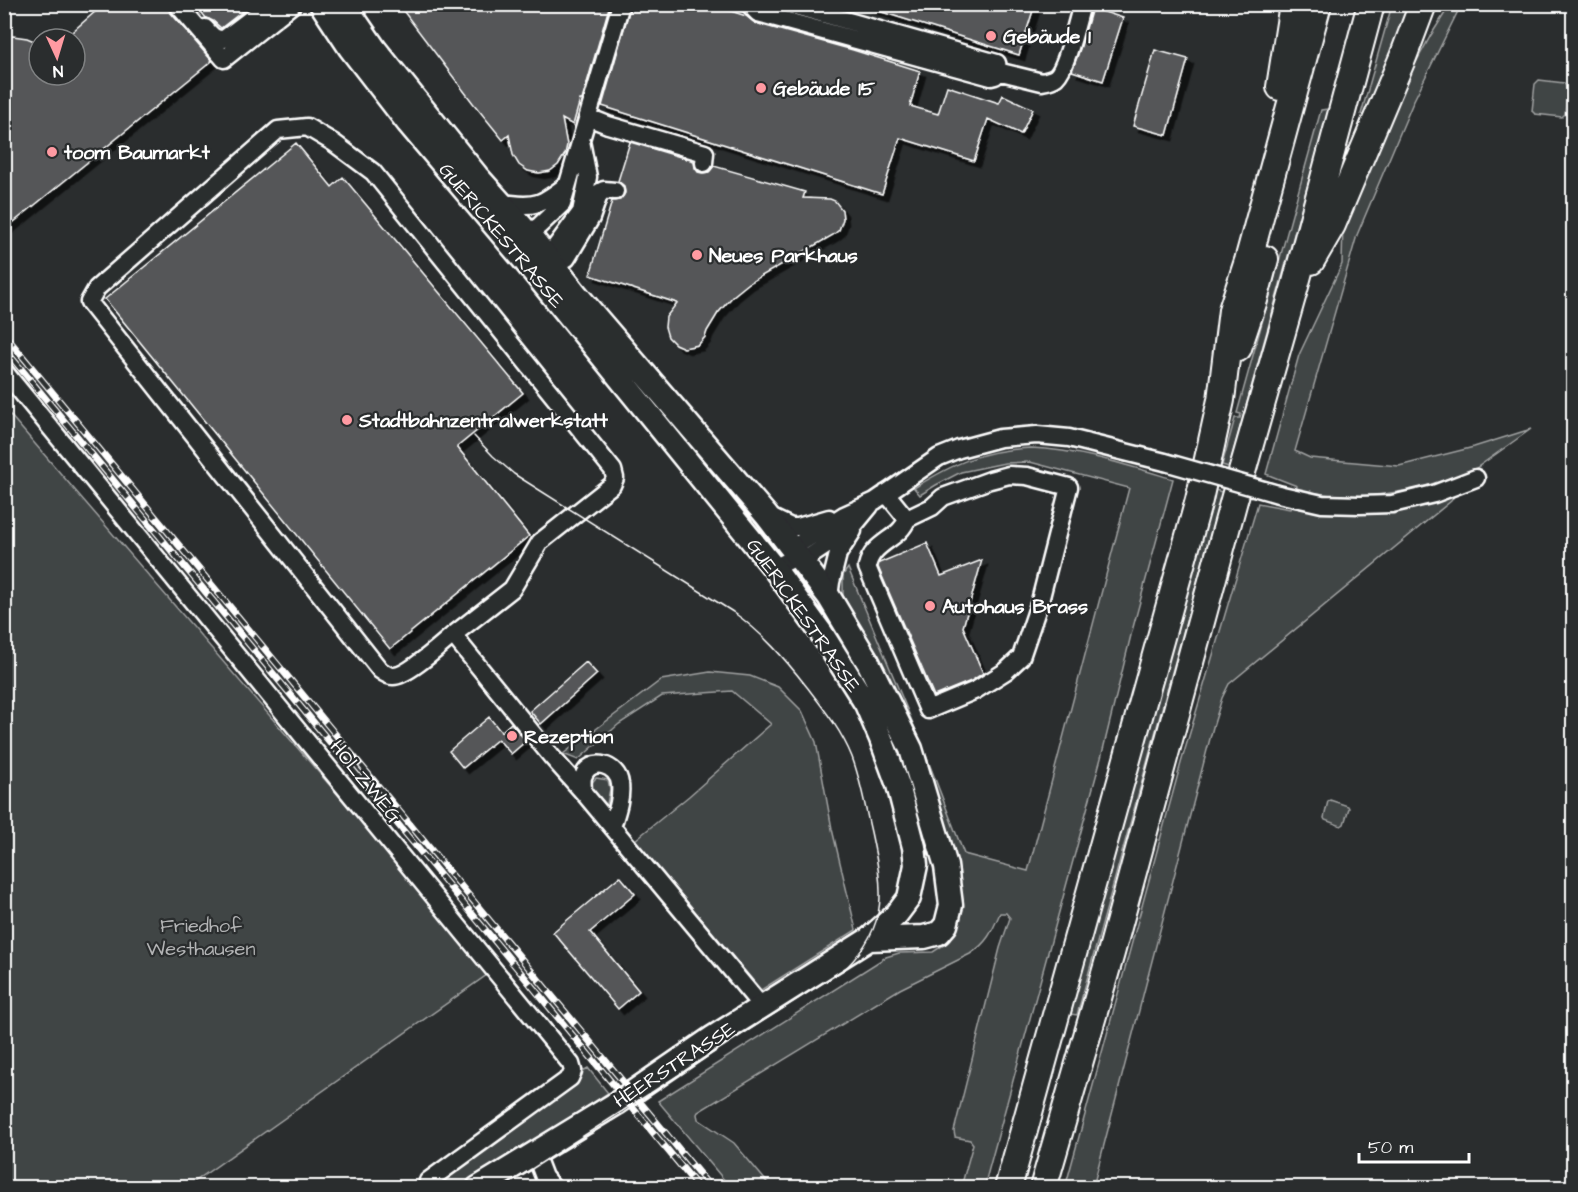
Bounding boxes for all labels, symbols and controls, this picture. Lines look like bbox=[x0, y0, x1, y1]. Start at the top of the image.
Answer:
place label: Gebäude 1 bbox=[1003, 23, 1091, 51]
north arrow bbox=[27, 27, 87, 87]
marker: Gebäude 1 bbox=[984, 29, 998, 43]
text: N bbox=[52, 60, 64, 82]
place label: Gebäude 15 bbox=[773, 75, 876, 103]
marker: Gebäude 15 bbox=[754, 81, 768, 95]
place label: toom Baumarkt bbox=[63, 139, 211, 167]
marker: toom Baumarkt bbox=[45, 145, 59, 159]
street label: GUERICKESTRASSE bbox=[432, 157, 571, 315]
place label: Neues Parkhaus bbox=[709, 242, 858, 270]
marker: Neues Parkhaus bbox=[690, 248, 704, 262]
place label: Stadtbahnzentralwerkstatt bbox=[358, 407, 609, 435]
marker: Stadtbahnzentralwerkstatt bbox=[340, 413, 354, 427]
street label: GUERICKESTRASSE bbox=[739, 533, 867, 698]
place label: Autohaus Brass bbox=[942, 593, 1088, 621]
marker: Autohaus Brass bbox=[923, 599, 937, 613]
place label: Rezeption bbox=[524, 723, 613, 751]
marker: Rezeption bbox=[505, 729, 519, 743]
street label: HOLZWEG bbox=[323, 734, 408, 829]
park label: Friedhof Westhausen bbox=[147, 912, 255, 963]
street label: HEERSTRASSE bbox=[608, 1015, 741, 1115]
scale bar bbox=[1359, 1126, 1468, 1164]
text: 50 m bbox=[1368, 1135, 1413, 1160]

